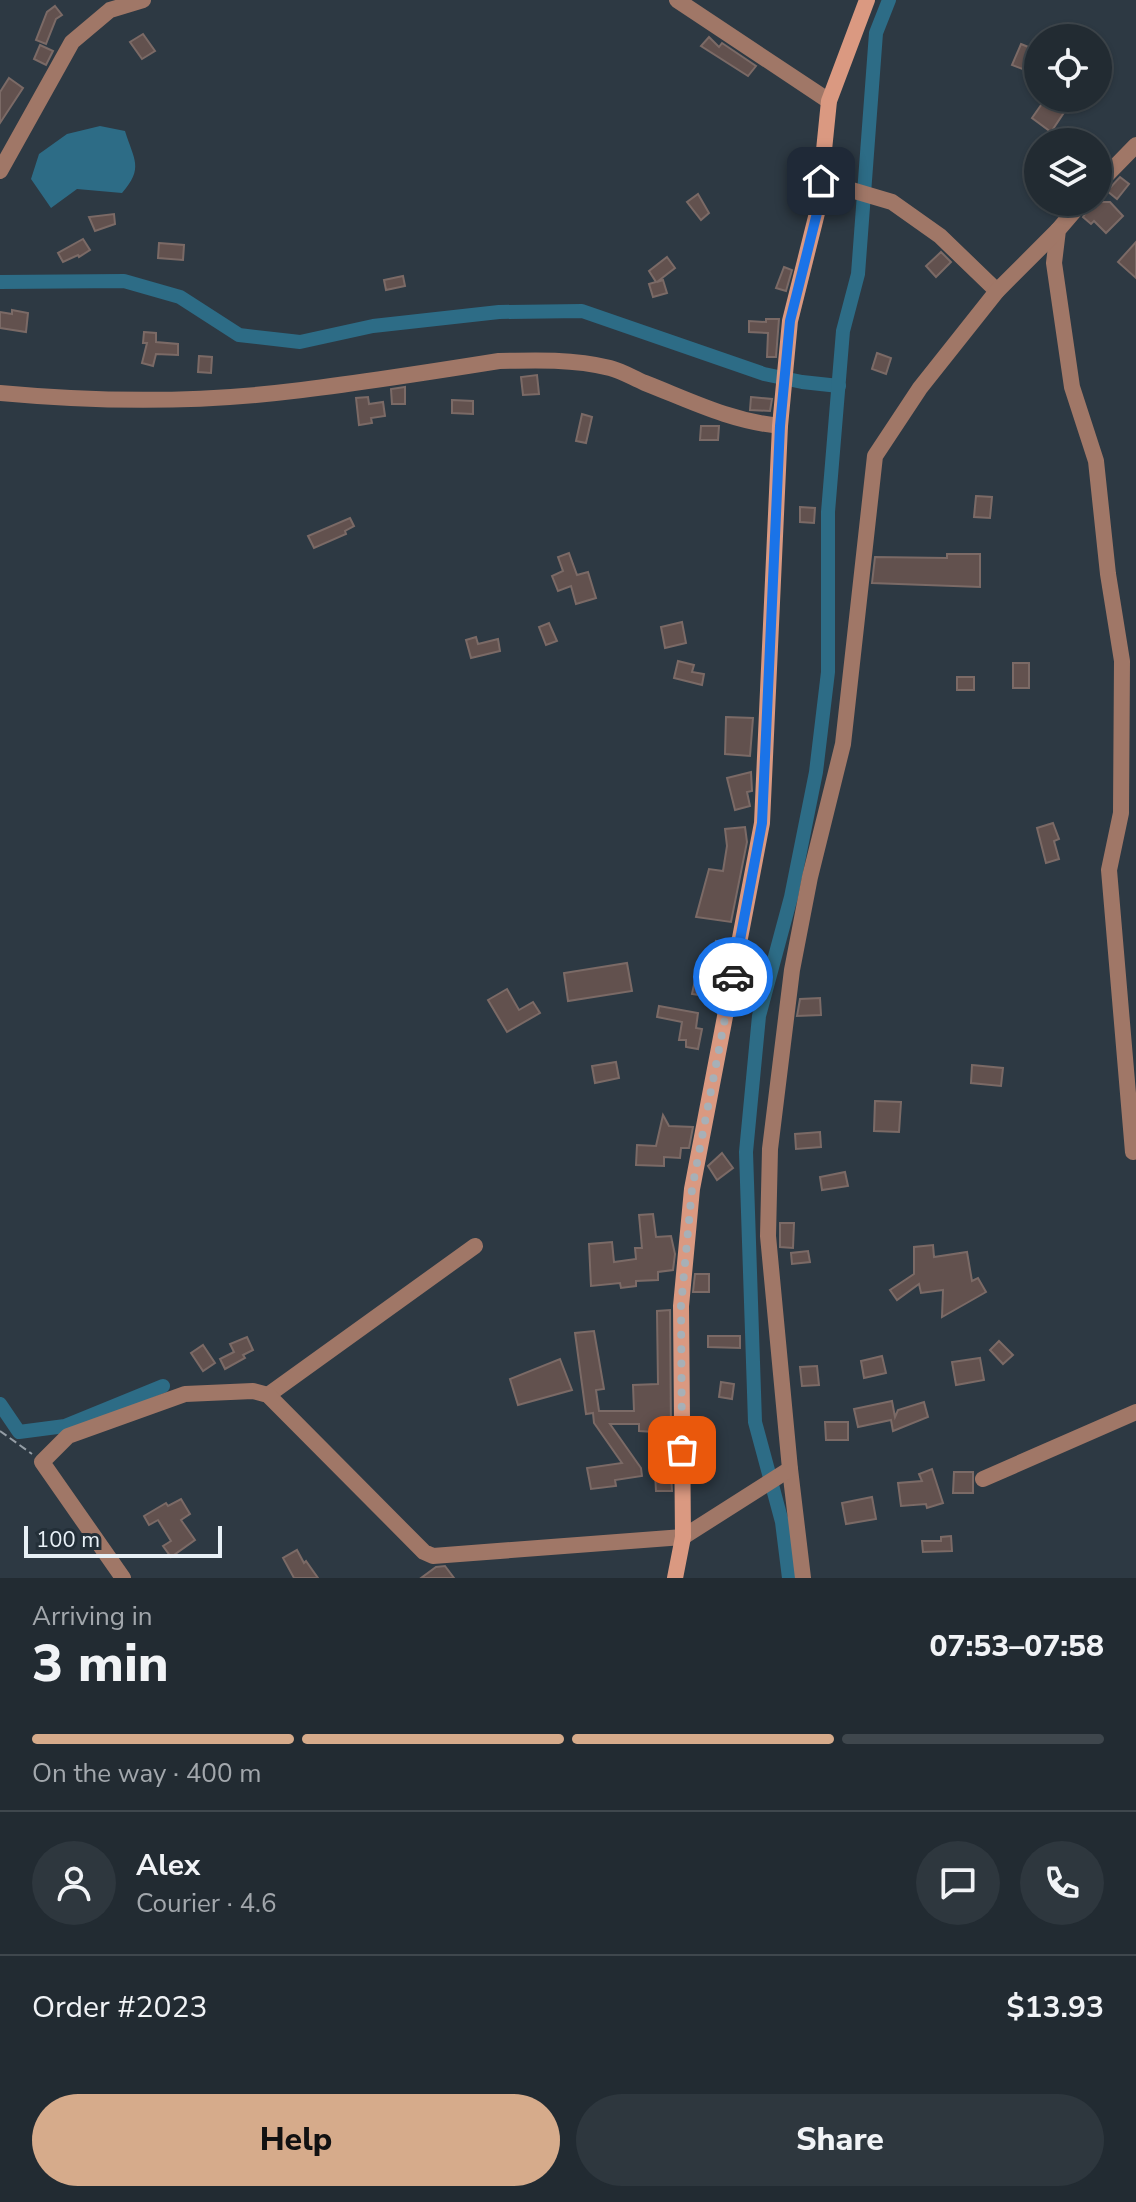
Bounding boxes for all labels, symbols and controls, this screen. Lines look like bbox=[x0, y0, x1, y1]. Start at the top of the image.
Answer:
map controls bbox=[1024, 24, 1112, 216]
button: locate bbox=[1024, 24, 1112, 112]
button: layers bbox=[1024, 128, 1112, 216]
pin bbox=[787, 147, 855, 215]
icon: home bbox=[799, 159, 843, 203]
courier bbox=[693, 937, 773, 1017]
icon: car bbox=[711, 955, 755, 999]
pin bbox=[648, 1416, 716, 1484]
icon: bag bbox=[660, 1428, 704, 1472]
scale bar bbox=[24, 1522, 222, 1558]
text: 100 m bbox=[36, 1525, 100, 1555]
text: Arriving in bbox=[32, 1599, 153, 1634]
text: 07:53–07:58 bbox=[929, 1626, 1104, 1667]
text: 3 min bbox=[32, 1628, 169, 1699]
text: On the way · 400 m bbox=[32, 1756, 261, 1791]
button: person bbox=[32, 1841, 116, 1925]
button: chat bbox=[916, 1841, 1000, 1925]
button: phone bbox=[1020, 1841, 1104, 1925]
text: Alex bbox=[136, 1845, 200, 1886]
text: Courier · 4.6 bbox=[136, 1886, 277, 1921]
text: Order #2023 bbox=[32, 1987, 207, 2028]
text: $13.93 bbox=[1007, 1987, 1104, 2028]
button: Help bbox=[32, 2094, 560, 2186]
button: Share bbox=[576, 2094, 1104, 2186]

